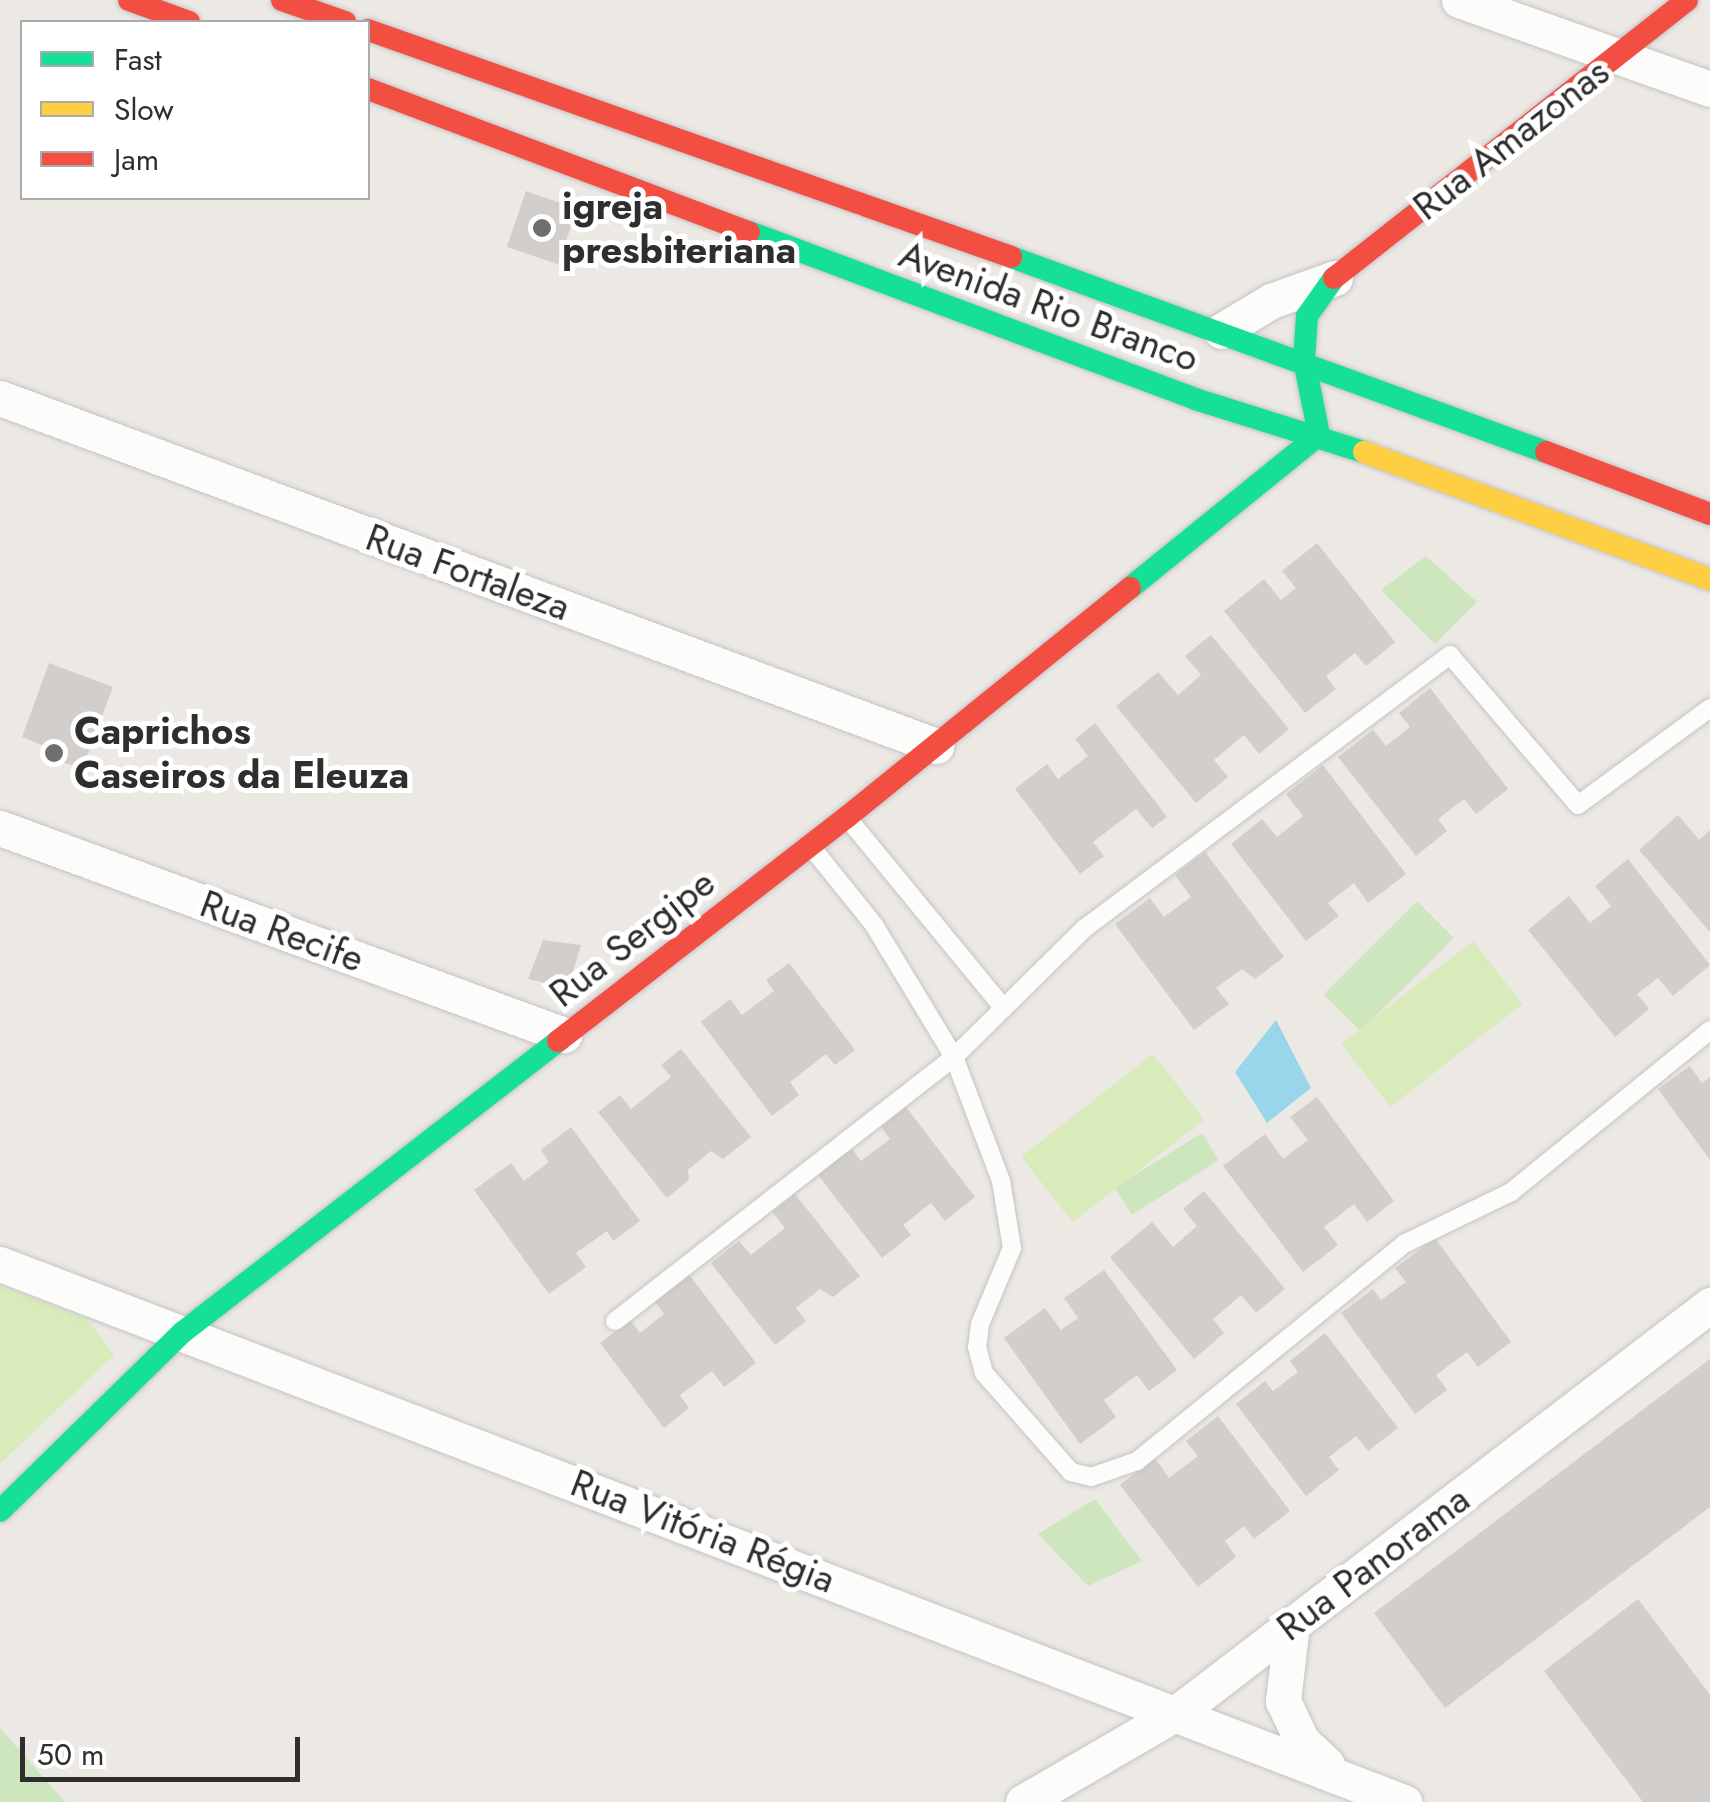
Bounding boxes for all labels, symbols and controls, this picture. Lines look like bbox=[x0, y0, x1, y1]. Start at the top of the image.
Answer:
legend bbox=[20, 20, 370, 200]
text: Fast bbox=[114, 38, 162, 81]
street label: Rua Amazonas bbox=[1404, 49, 1618, 229]
text: Slow bbox=[114, 88, 174, 131]
text: Jam bbox=[114, 138, 159, 181]
place label: igreja presbiteriana bbox=[562, 183, 796, 272]
marker: igreja presbiteriana bbox=[531, 217, 553, 239]
street label: Avenida Rio Branco bbox=[893, 231, 1205, 381]
street label: Rua Fortaleza bbox=[360, 514, 576, 630]
place label: Caprichos Caseiros da Eleuza bbox=[74, 708, 409, 798]
marker: Caprichos Caseiros da Eleuza bbox=[43, 742, 65, 764]
street label: Rua Sergipe bbox=[541, 860, 723, 1016]
street label: Rua Recife bbox=[194, 880, 370, 982]
street label: Rua Vitória Régia bbox=[565, 1460, 841, 1602]
street label: Rua Panorama bbox=[1268, 1476, 1478, 1650]
scale bar bbox=[25, 1717, 305, 1779]
text: 50 m bbox=[37, 1733, 104, 1776]

